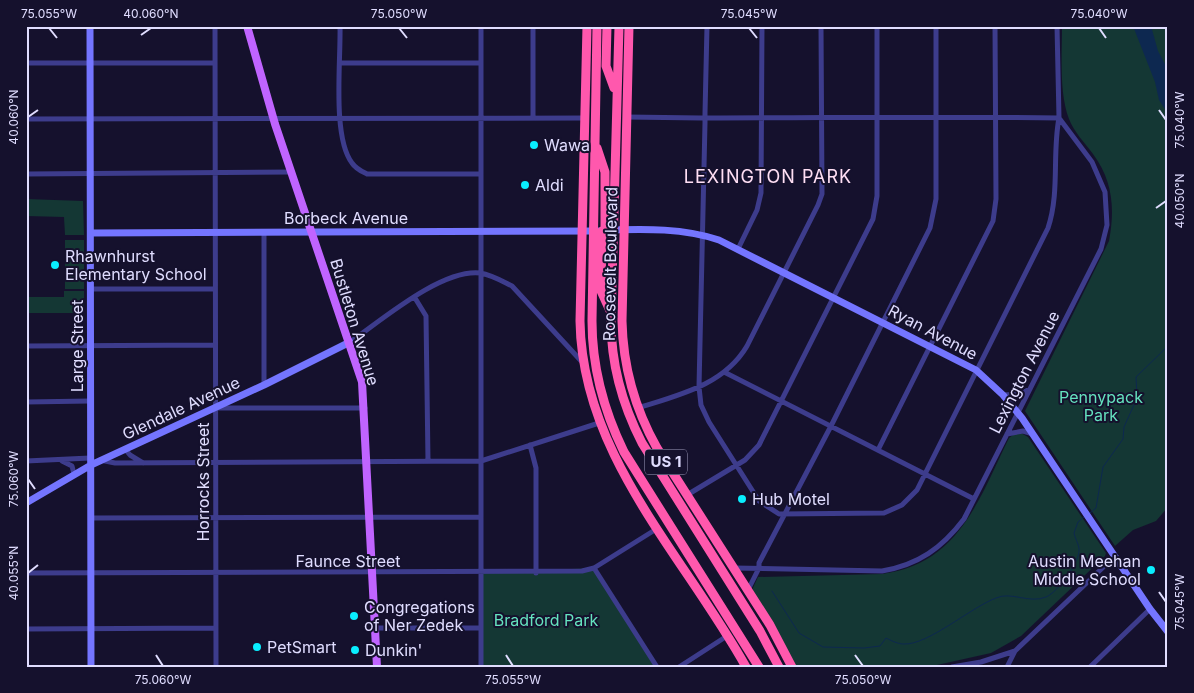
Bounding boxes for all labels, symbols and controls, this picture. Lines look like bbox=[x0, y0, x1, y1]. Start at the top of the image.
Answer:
text: 75.055°W bbox=[21, 6, 77, 21]
text: 40.060°N bbox=[123, 6, 179, 21]
text: 75.050°W bbox=[371, 6, 427, 21]
text: 75.045°W bbox=[721, 6, 778, 21]
text: 75.040°W bbox=[1071, 6, 1128, 21]
text: 40.060°N bbox=[6, 89, 21, 145]
text: 75.040°W bbox=[1172, 91, 1187, 148]
place label: Wawa bbox=[544, 135, 590, 155]
marker: Wawa bbox=[528, 139, 540, 151]
district label: LEXINGTON PARK bbox=[684, 166, 852, 187]
text: 40.050°N bbox=[1172, 173, 1187, 229]
place label: Aldi bbox=[535, 175, 564, 195]
marker: Aldi bbox=[519, 179, 531, 191]
street label: Roosevelt Boulevard bbox=[599, 187, 621, 341]
street label: Borbeck Avenue bbox=[284, 208, 408, 228]
place label: Rhawnhurst Elementary School bbox=[65, 246, 207, 284]
street label: Bustleton Avenue bbox=[326, 256, 384, 388]
marker: Rhawnhurst Elementary School bbox=[49, 259, 61, 271]
street label: Large Street bbox=[67, 300, 87, 392]
street label: Ryan Avenue bbox=[885, 300, 981, 364]
street label: Lexington Avenue bbox=[985, 307, 1063, 437]
street label: Glendale Avenue bbox=[119, 372, 243, 444]
park label: Pennypack Park bbox=[1059, 387, 1143, 425]
street label: Horrocks Street bbox=[193, 422, 213, 542]
text: 75.060°W bbox=[6, 450, 21, 507]
road number: US 1 bbox=[645, 450, 687, 474]
place label: Hub Motel bbox=[752, 489, 830, 509]
marker: Hub Motel bbox=[736, 493, 748, 505]
text: 40.055°N bbox=[6, 546, 21, 600]
street label: Faunce Street bbox=[295, 551, 401, 571]
place label: Austin Meehan Middle School bbox=[1028, 551, 1141, 589]
marker: Austin Meehan Middle School bbox=[1145, 564, 1157, 576]
text: 75.045°W bbox=[1172, 573, 1187, 630]
place label: Congregations of Ner Zedek bbox=[364, 597, 475, 635]
marker: Congregations of Ner Zedek bbox=[348, 610, 360, 622]
park label: Bradford Park bbox=[494, 610, 599, 630]
place label: PetSmart bbox=[267, 637, 336, 657]
place label: Dunkin' bbox=[365, 640, 422, 660]
marker: PetSmart bbox=[251, 641, 263, 653]
marker: Dunkin' bbox=[349, 644, 361, 656]
text: 75.060°W bbox=[135, 672, 192, 687]
text: 75.055°W bbox=[485, 672, 541, 687]
text: 75.050°W bbox=[835, 672, 891, 687]

